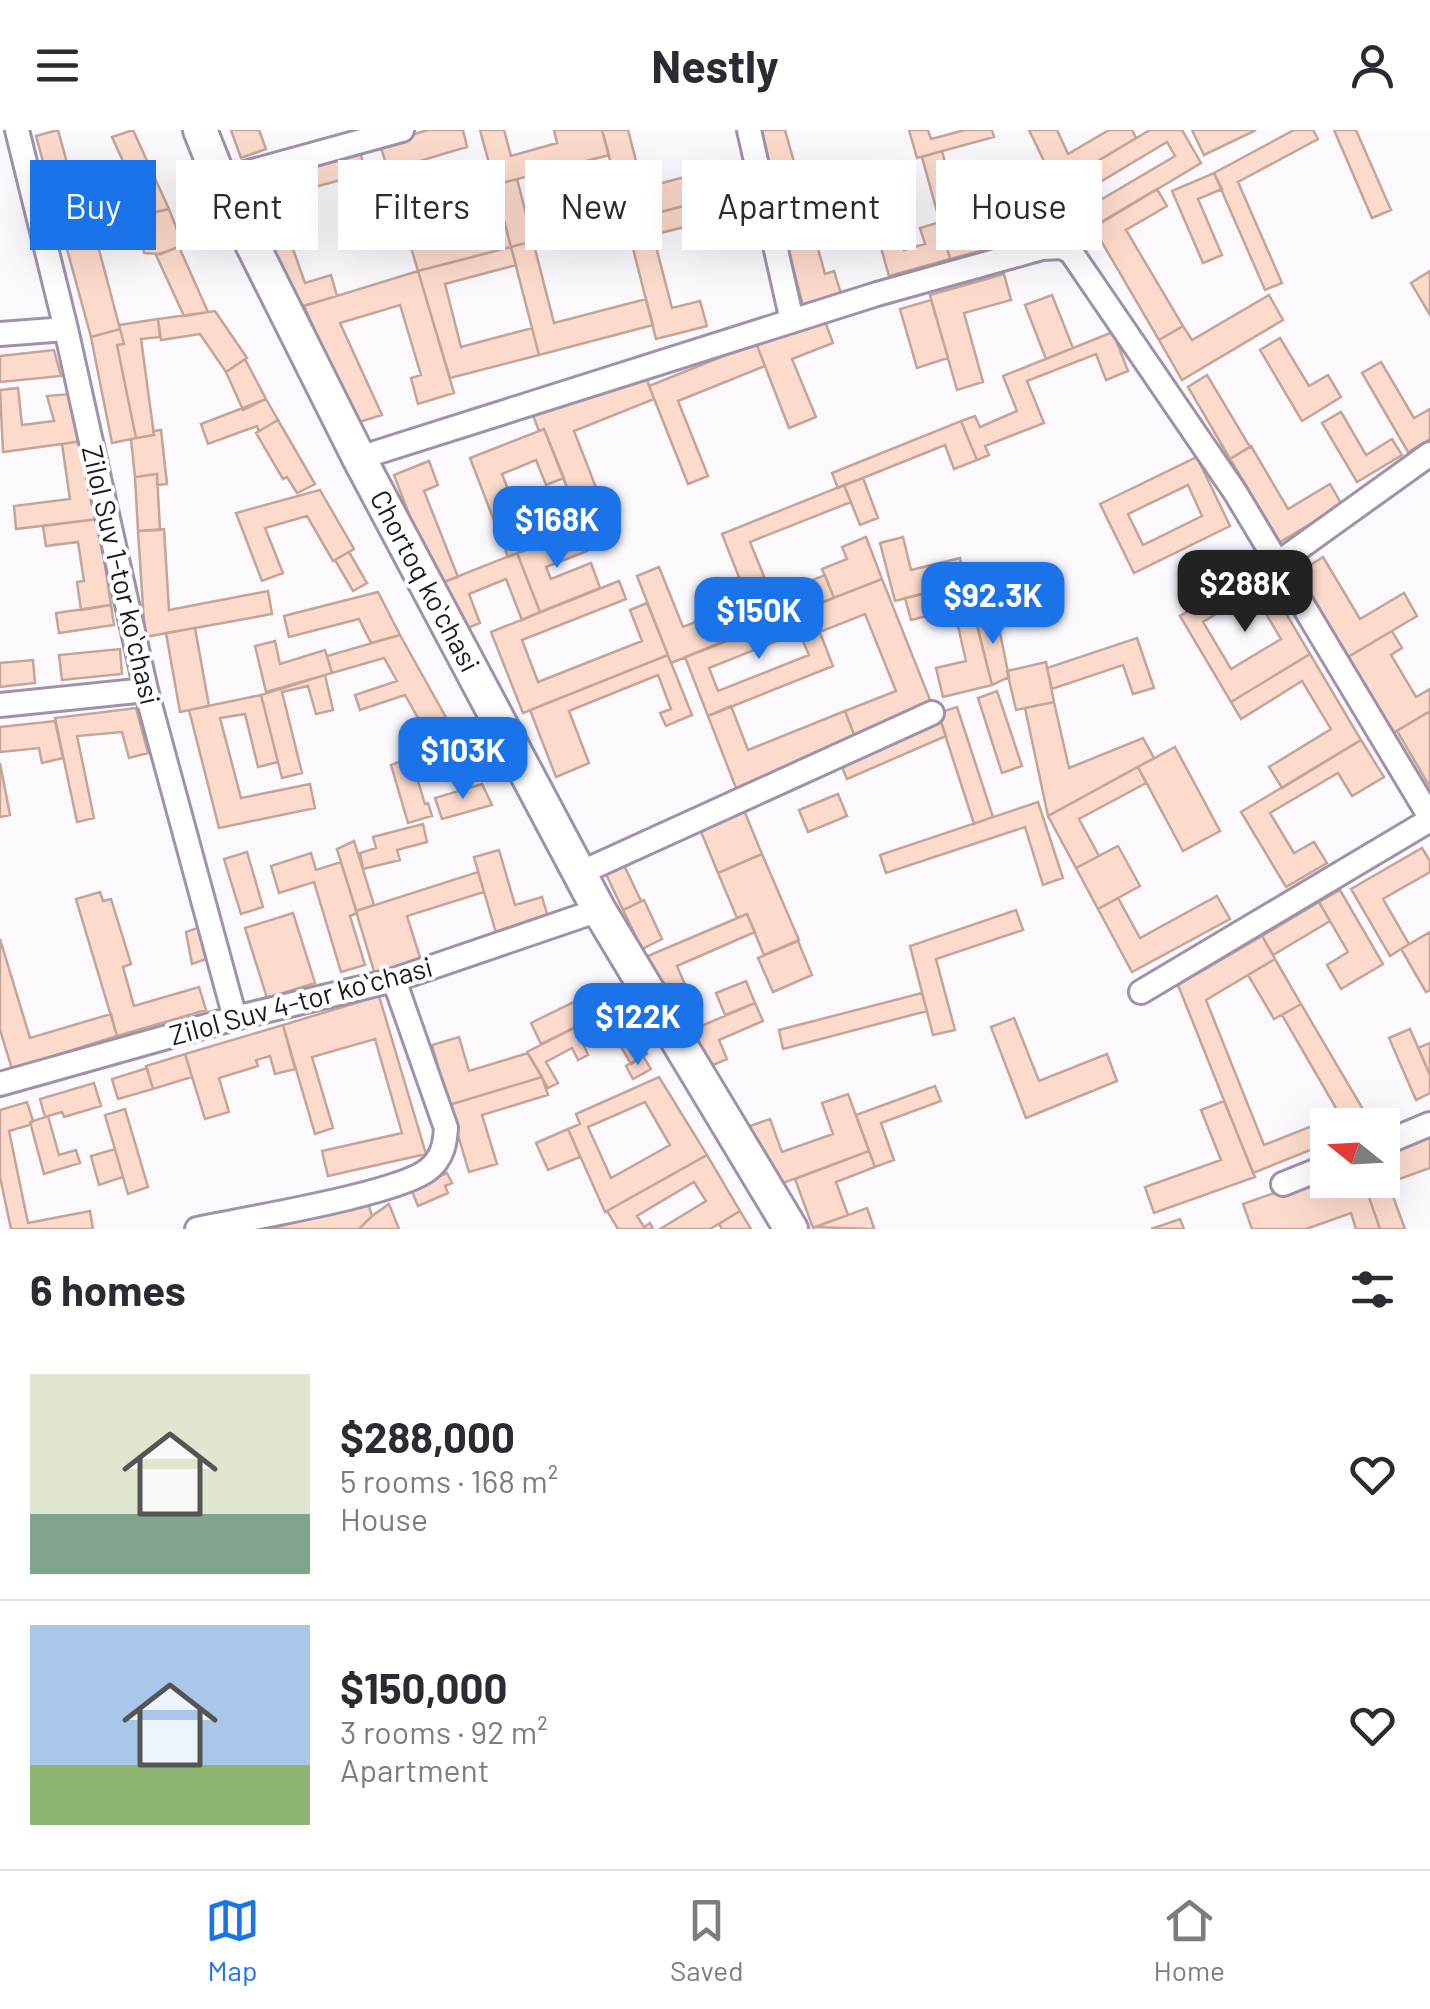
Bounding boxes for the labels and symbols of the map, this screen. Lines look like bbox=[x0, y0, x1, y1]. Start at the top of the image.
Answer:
street label: Zilol Suv 1-tor koʻchasi bbox=[76, 442, 168, 708]
street label: Chortoq koʻchasi bbox=[364, 484, 488, 677]
pin: $168K bbox=[487, 486, 627, 571]
pin: $288K bbox=[1175, 550, 1315, 635]
pin: $92.3K bbox=[912, 562, 1074, 647]
pin: $150K bbox=[689, 577, 829, 662]
pin: $103K bbox=[393, 717, 533, 802]
street label: Zilol Suv 4-tor koʻchasi bbox=[166, 949, 436, 1052]
pin: $122K bbox=[568, 983, 708, 1068]
north arrow bbox=[1310, 1108, 1400, 1198]

